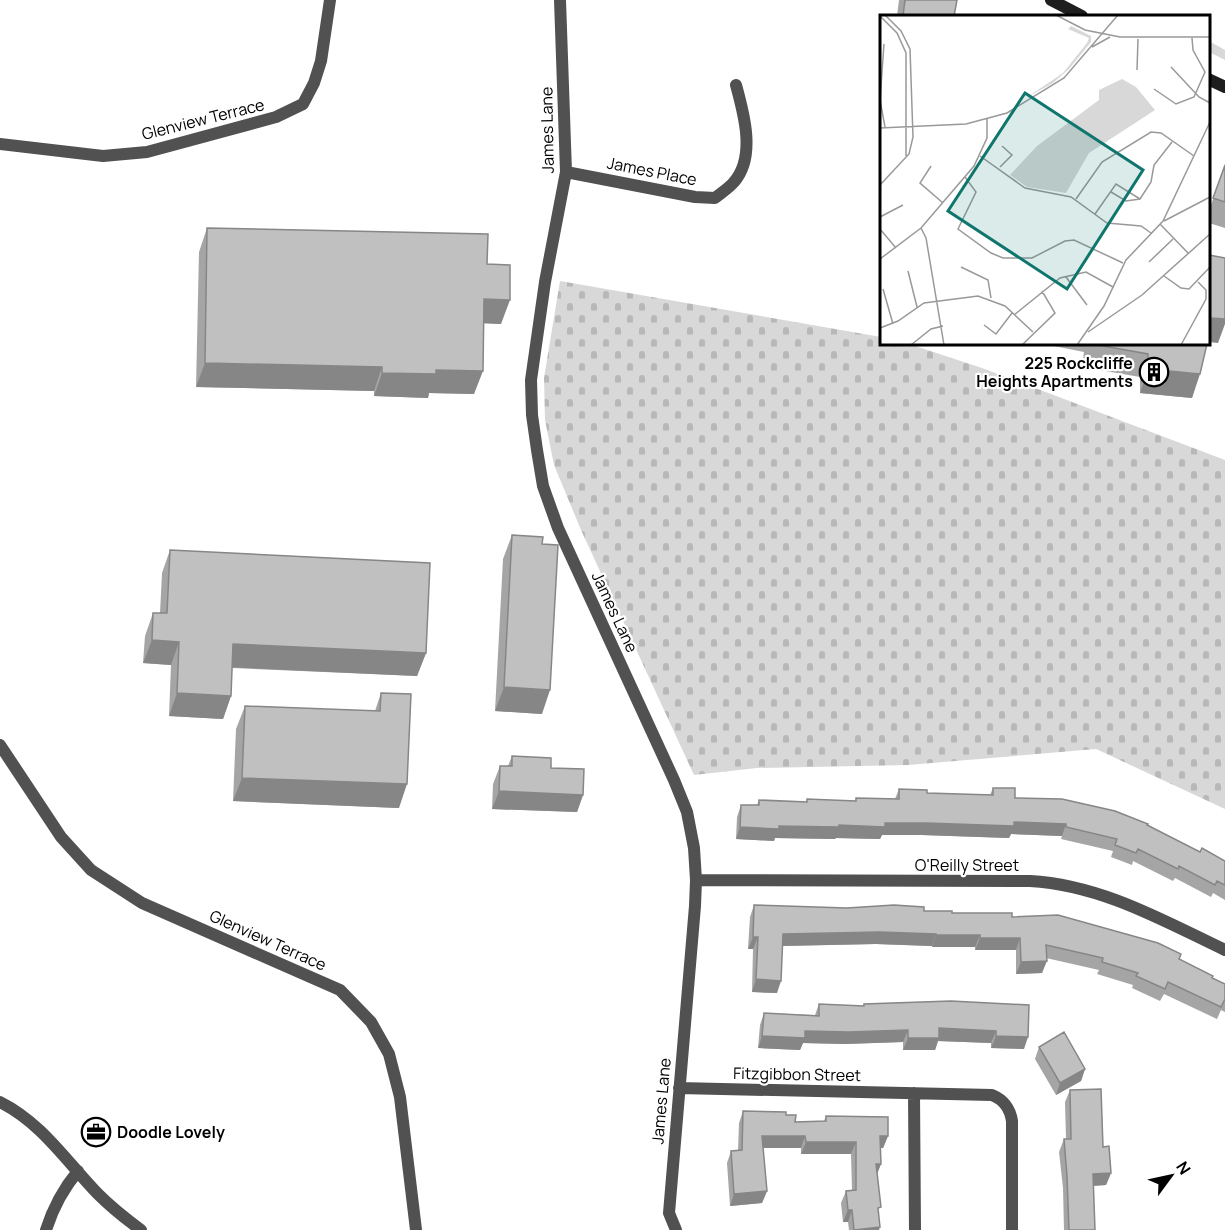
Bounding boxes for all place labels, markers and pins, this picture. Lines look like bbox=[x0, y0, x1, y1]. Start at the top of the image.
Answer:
place label: 225 Rockcliffe Heights Apartments bbox=[976, 352, 1133, 392]
building icon: 225 Rockcliffe Heights Apartments bbox=[1138, 356, 1170, 388]
office icon: Doodle Lovely bbox=[80, 1116, 112, 1148]
place label: Doodle Lovely bbox=[117, 1121, 225, 1143]

